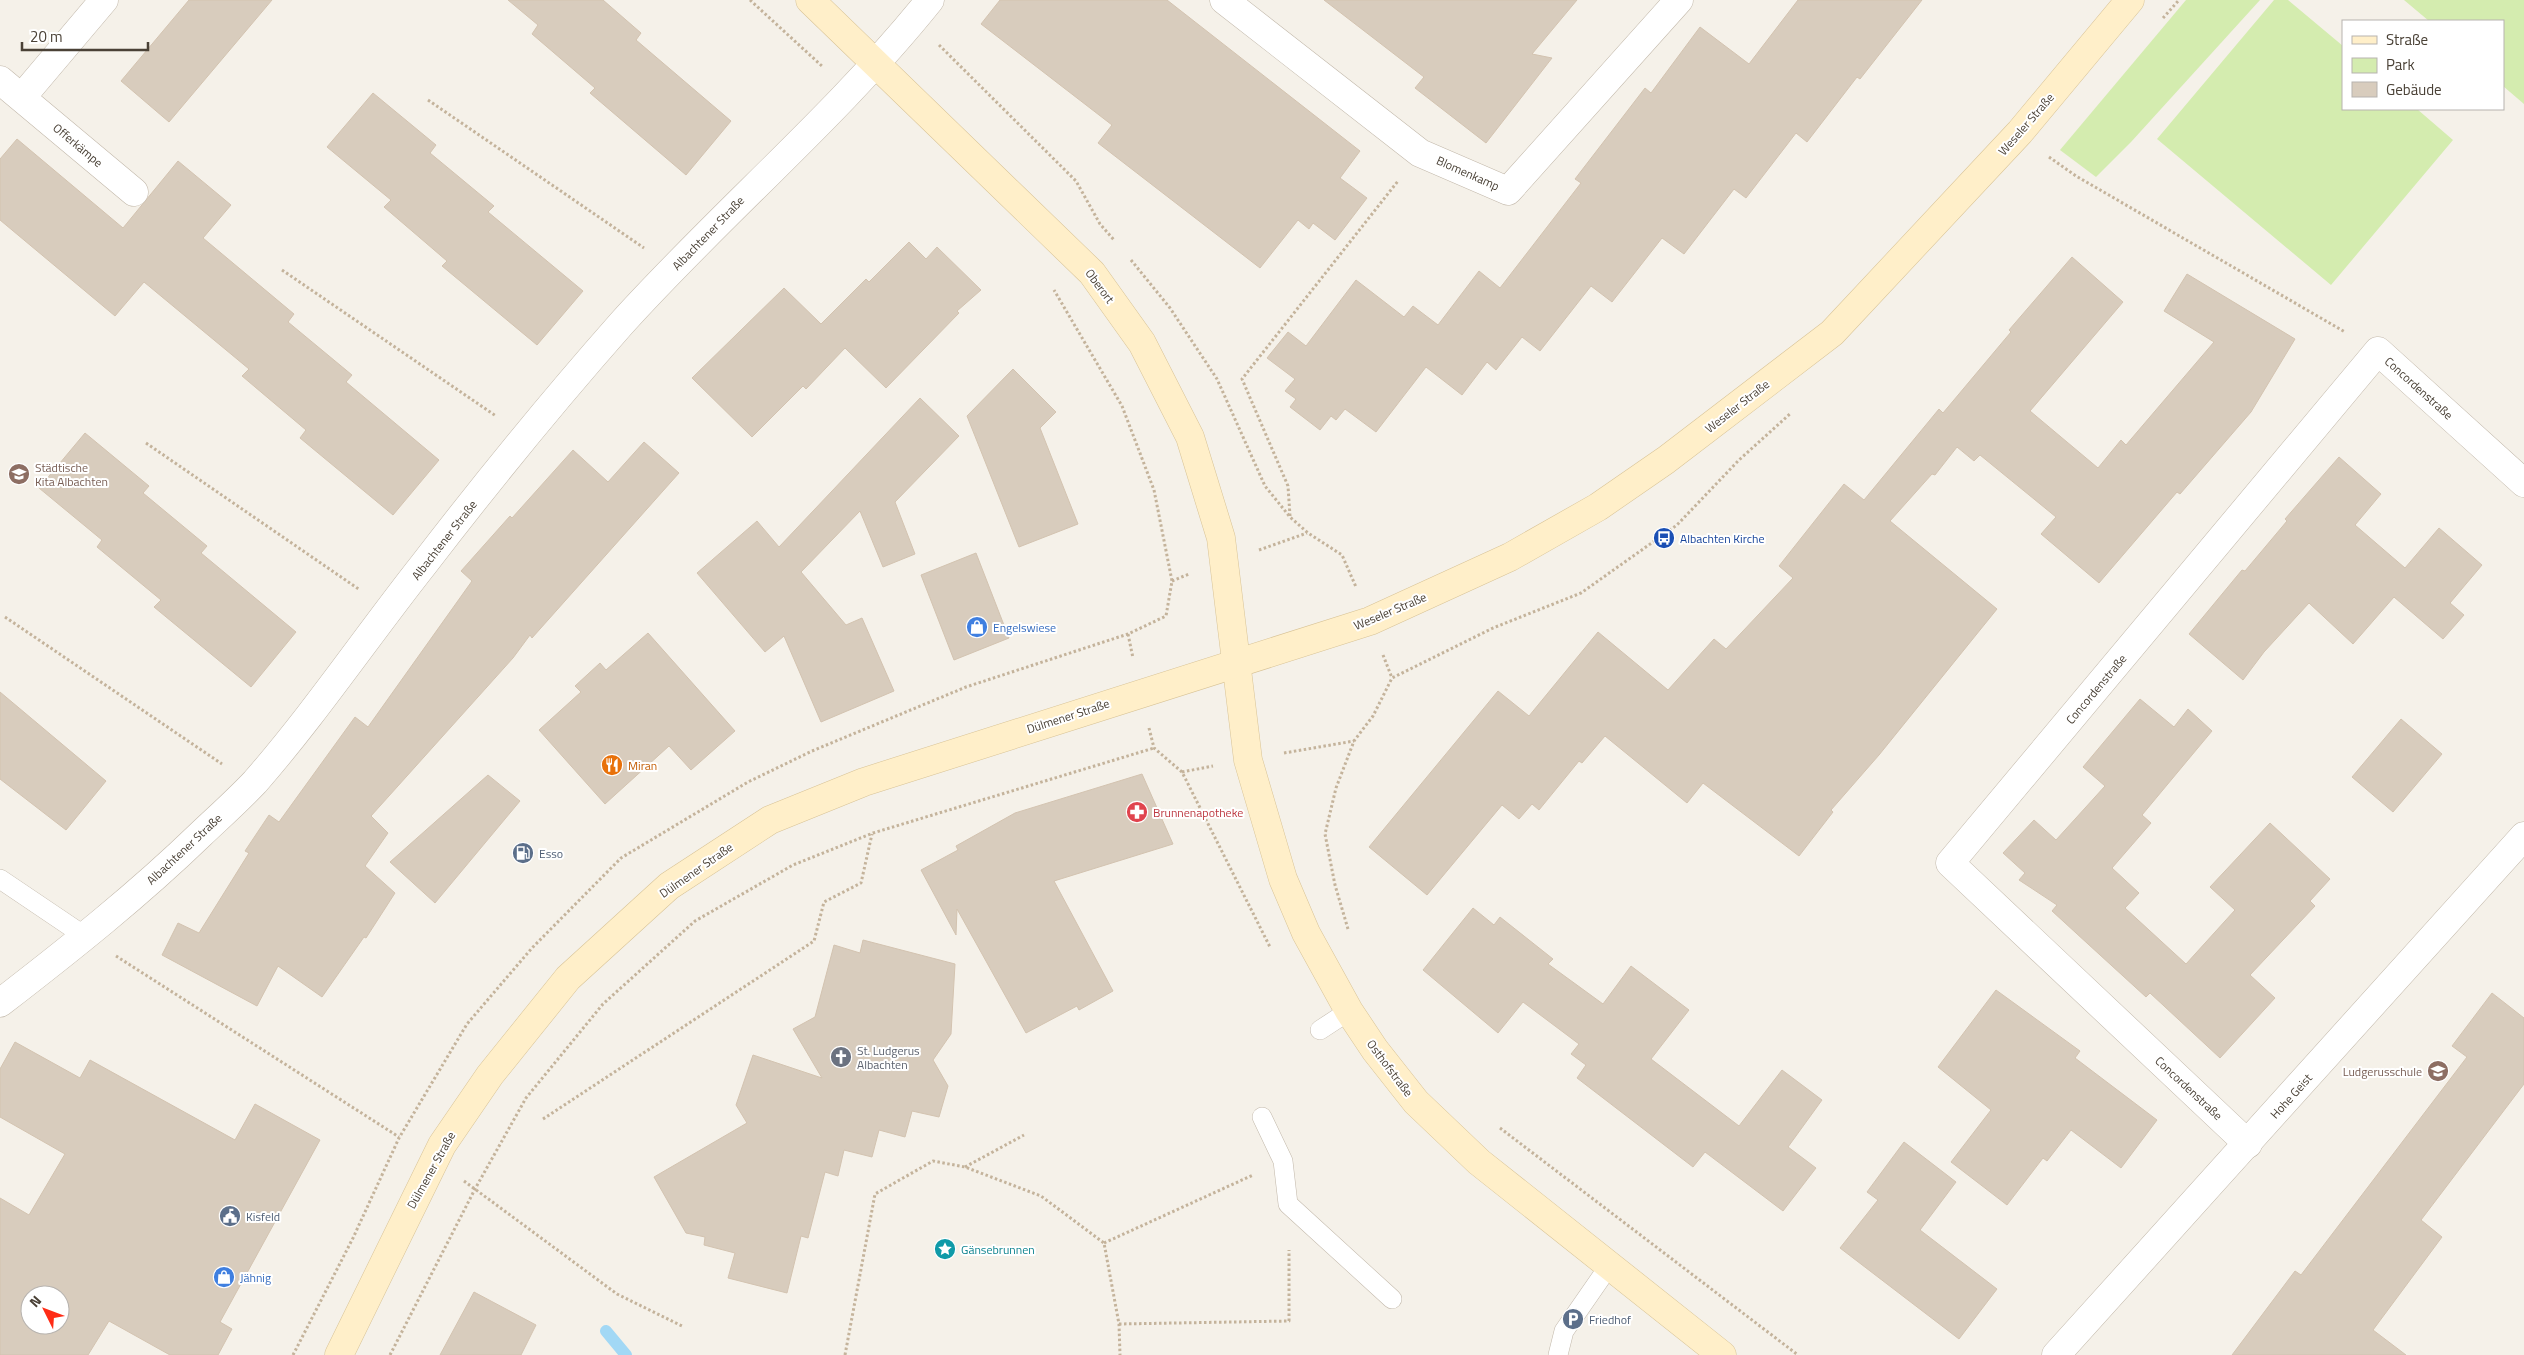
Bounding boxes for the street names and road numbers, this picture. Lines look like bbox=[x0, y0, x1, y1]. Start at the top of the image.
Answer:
street label: Weseler Straße bbox=[1993, 89, 2059, 159]
street label: Offerkämpe bbox=[49, 118, 107, 172]
street label: Blomenkamp bbox=[1433, 151, 1503, 195]
street label: Albachtener Straße bbox=[667, 191, 749, 275]
street label: Oberort bbox=[1081, 265, 1120, 308]
street label: Concordenstraße bbox=[2381, 352, 2457, 424]
street label: Weseler Straße bbox=[1701, 375, 1773, 437]
street label: Albachtener Straße bbox=[407, 496, 481, 584]
street label: Weseler Straße bbox=[1351, 587, 1429, 635]
street label: Concordenstraße bbox=[2061, 650, 2131, 728]
street label: Dülmener Straße bbox=[1024, 694, 1112, 738]
street label: Albachtener Straße bbox=[142, 809, 226, 889]
street label: Dülmener Straße bbox=[655, 838, 737, 902]
street label: Osthofstraße bbox=[1362, 1035, 1418, 1101]
street label: Concordenstraße bbox=[2151, 1052, 2227, 1124]
street label: Hohe Geist bbox=[2265, 1068, 2317, 1123]
street label: Dülmener Straße bbox=[402, 1128, 460, 1212]

